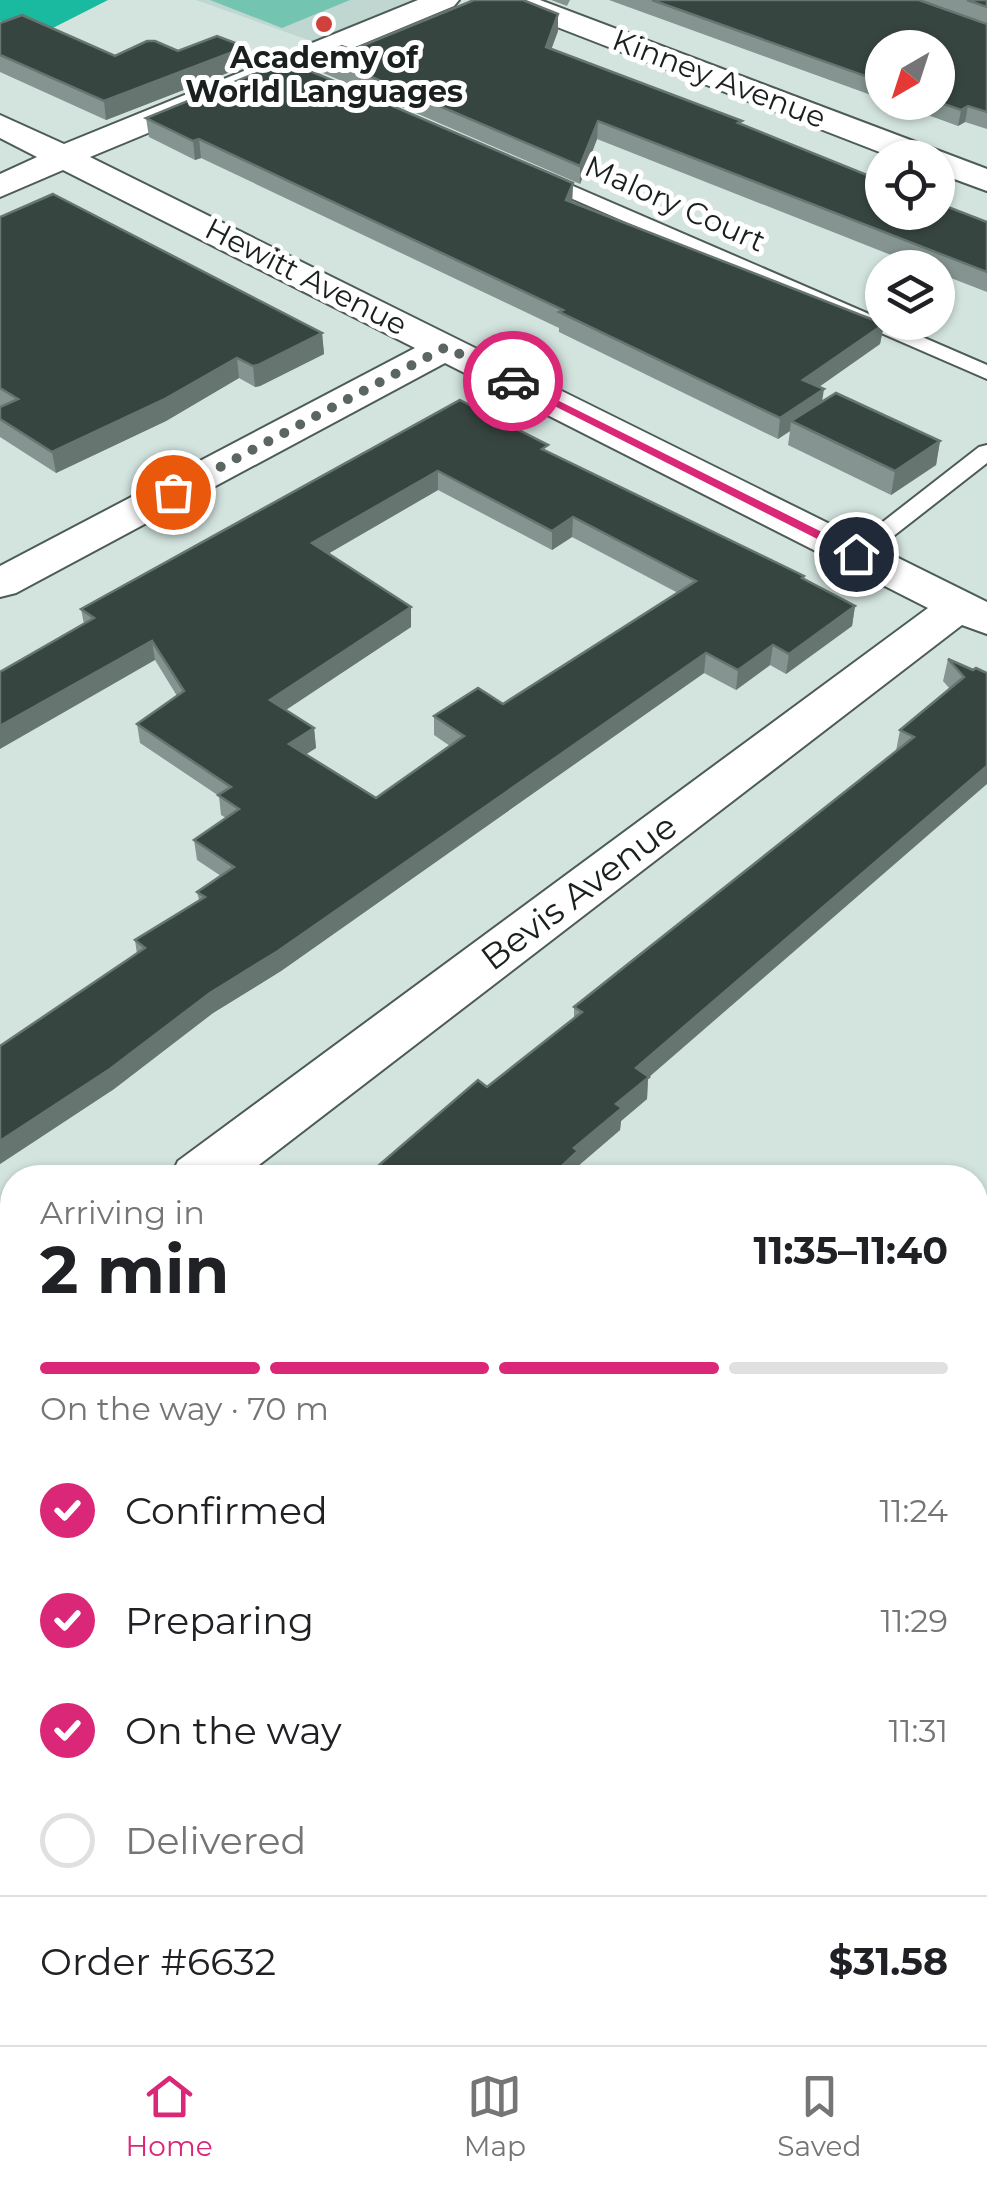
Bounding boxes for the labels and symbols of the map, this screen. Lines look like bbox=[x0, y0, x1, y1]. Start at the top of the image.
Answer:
marker: Academy of World Languages bbox=[313, 13, 335, 35]
street label: Kinney Avenue bbox=[607, 21, 831, 136]
north arrow bbox=[865, 30, 955, 120]
place label: Academy of World Languages bbox=[185, 39, 463, 110]
street label: Malory Court bbox=[579, 147, 771, 260]
street label: Hewitt Avenue bbox=[199, 210, 413, 343]
courier bbox=[463, 331, 563, 431]
pin bbox=[131, 450, 216, 535]
pin bbox=[814, 512, 899, 597]
street label: Bevis Avenue bbox=[472, 804, 685, 979]

